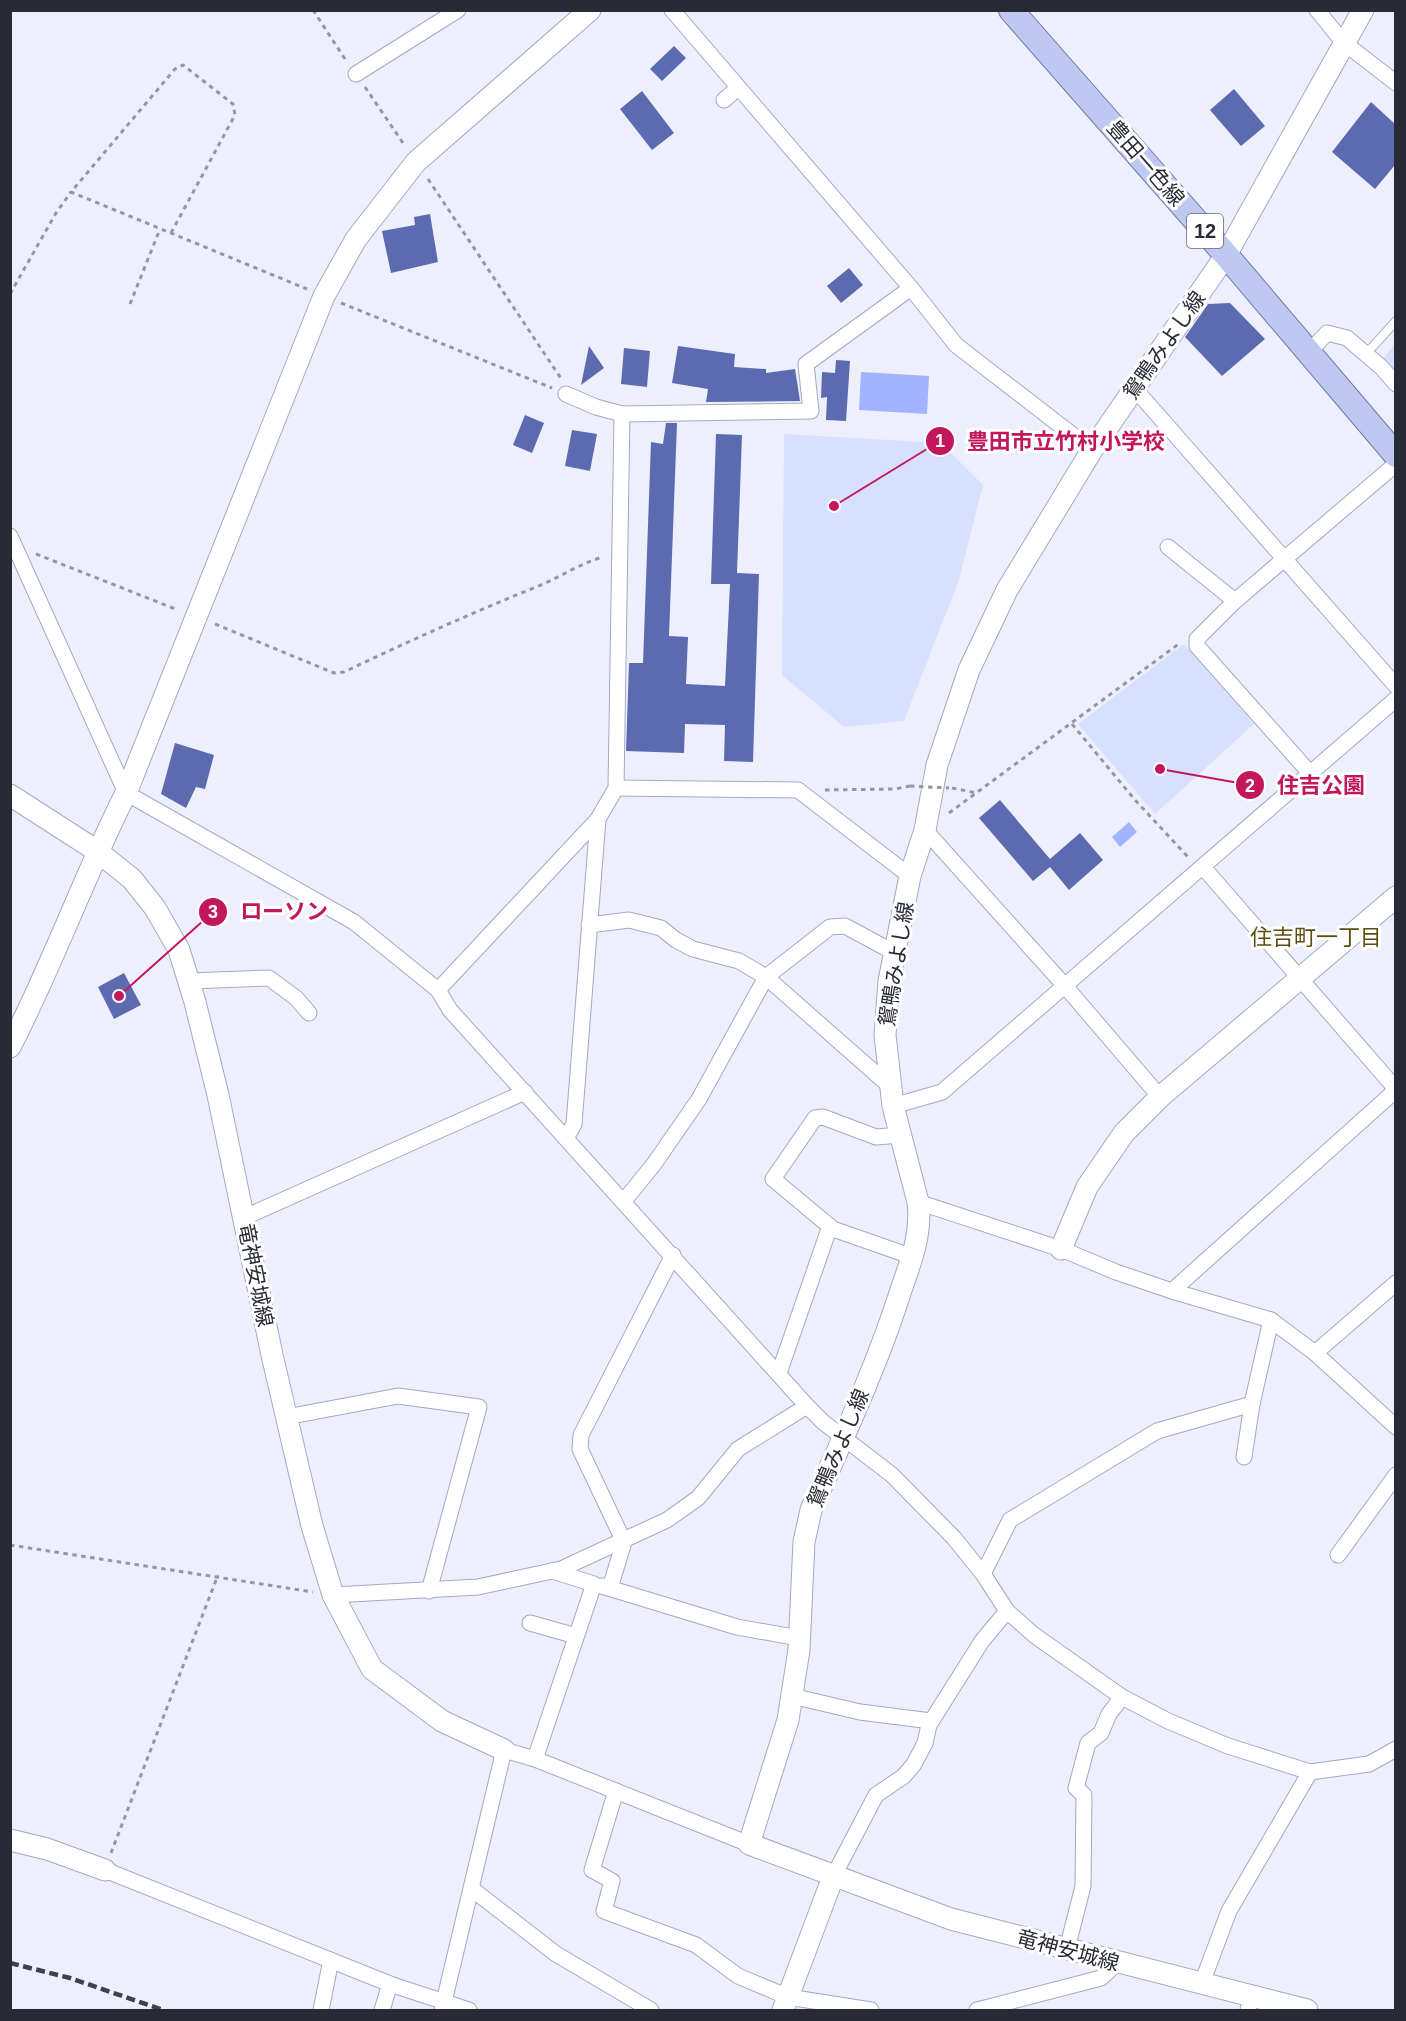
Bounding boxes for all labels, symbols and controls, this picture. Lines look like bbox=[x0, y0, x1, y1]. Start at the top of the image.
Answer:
street label: 豊田一色線 bbox=[1103, 116, 1189, 210]
road number: 12 bbox=[1187, 214, 1223, 248]
street label: 鴛鴨みよし線 bbox=[1118, 287, 1210, 403]
callout: 豊田市立竹村小学校 bbox=[925, 421, 1177, 461]
text: 豊田市立竹村小学校 bbox=[967, 429, 1165, 454]
text: 1 bbox=[935, 431, 945, 451]
callout: 住吉公園 bbox=[1235, 765, 1377, 805]
text: 住吉公園 bbox=[1277, 773, 1365, 798]
text: 2 bbox=[1245, 776, 1255, 796]
callout: ローソン bbox=[198, 892, 340, 932]
text: ローソン bbox=[240, 899, 328, 924]
street label: 鴛鴨みよし線 bbox=[875, 900, 917, 1028]
text: 3 bbox=[208, 902, 218, 922]
district label: 住吉町一丁目 bbox=[1250, 925, 1382, 950]
street label: 竜神安城線 bbox=[235, 1221, 277, 1329]
street label: 鴛鴨みよし線 bbox=[803, 1386, 873, 1510]
street label: 竜神安城線 bbox=[1014, 1925, 1122, 1975]

